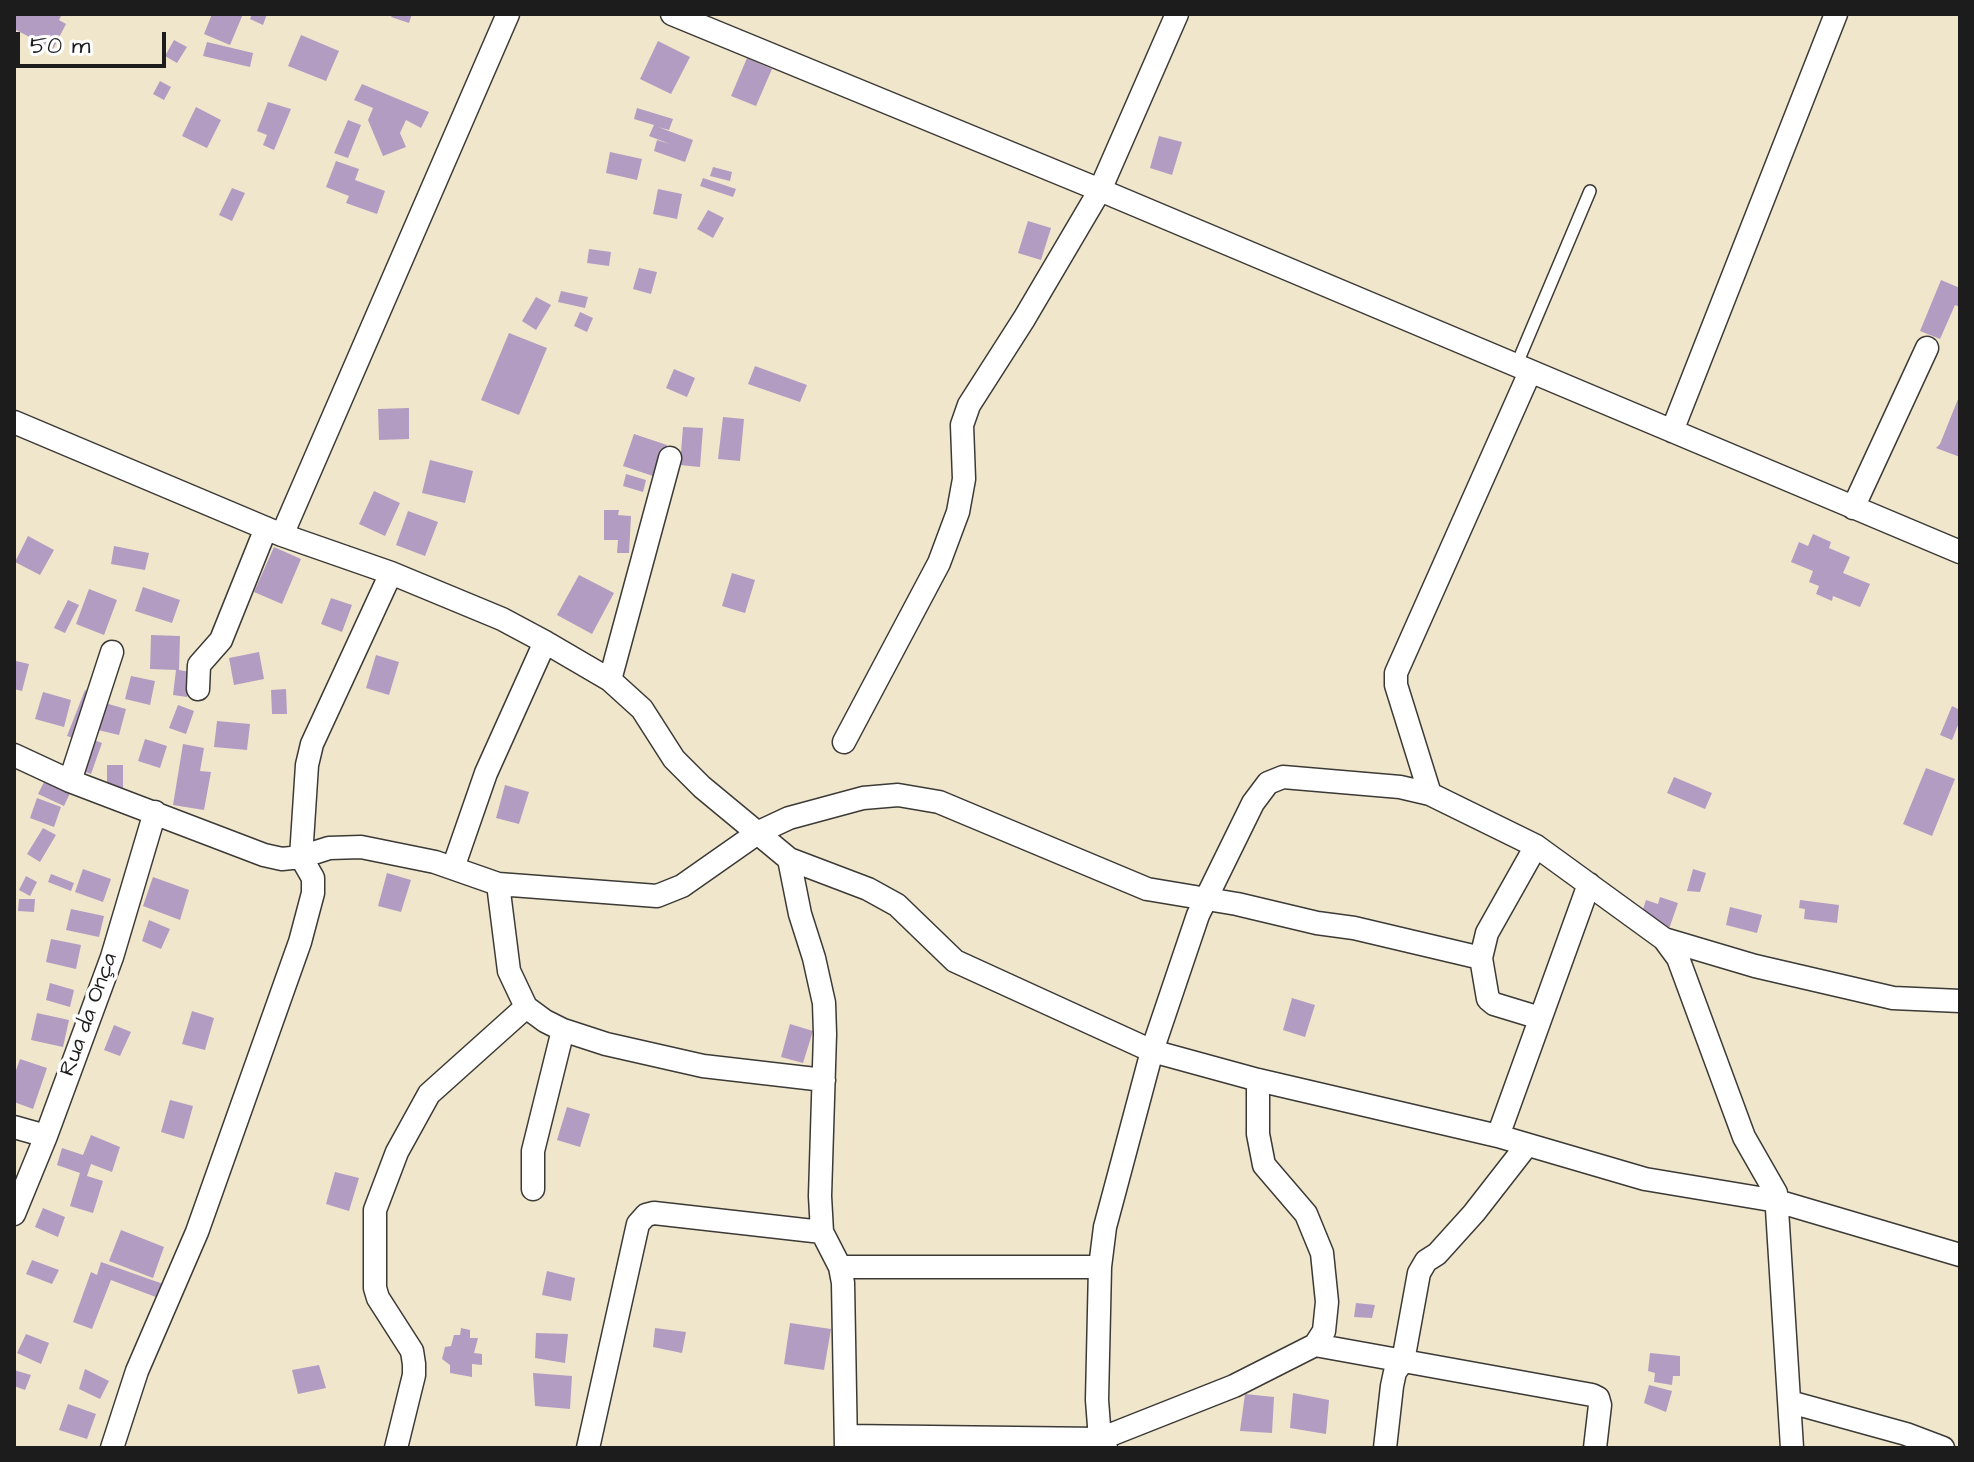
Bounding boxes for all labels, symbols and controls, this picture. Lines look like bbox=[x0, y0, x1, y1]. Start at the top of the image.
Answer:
scale bar bbox=[20, 16, 170, 66]
text: 50 m bbox=[30, 29, 90, 63]
street label: Rua da Onça bbox=[56, 950, 124, 1080]

